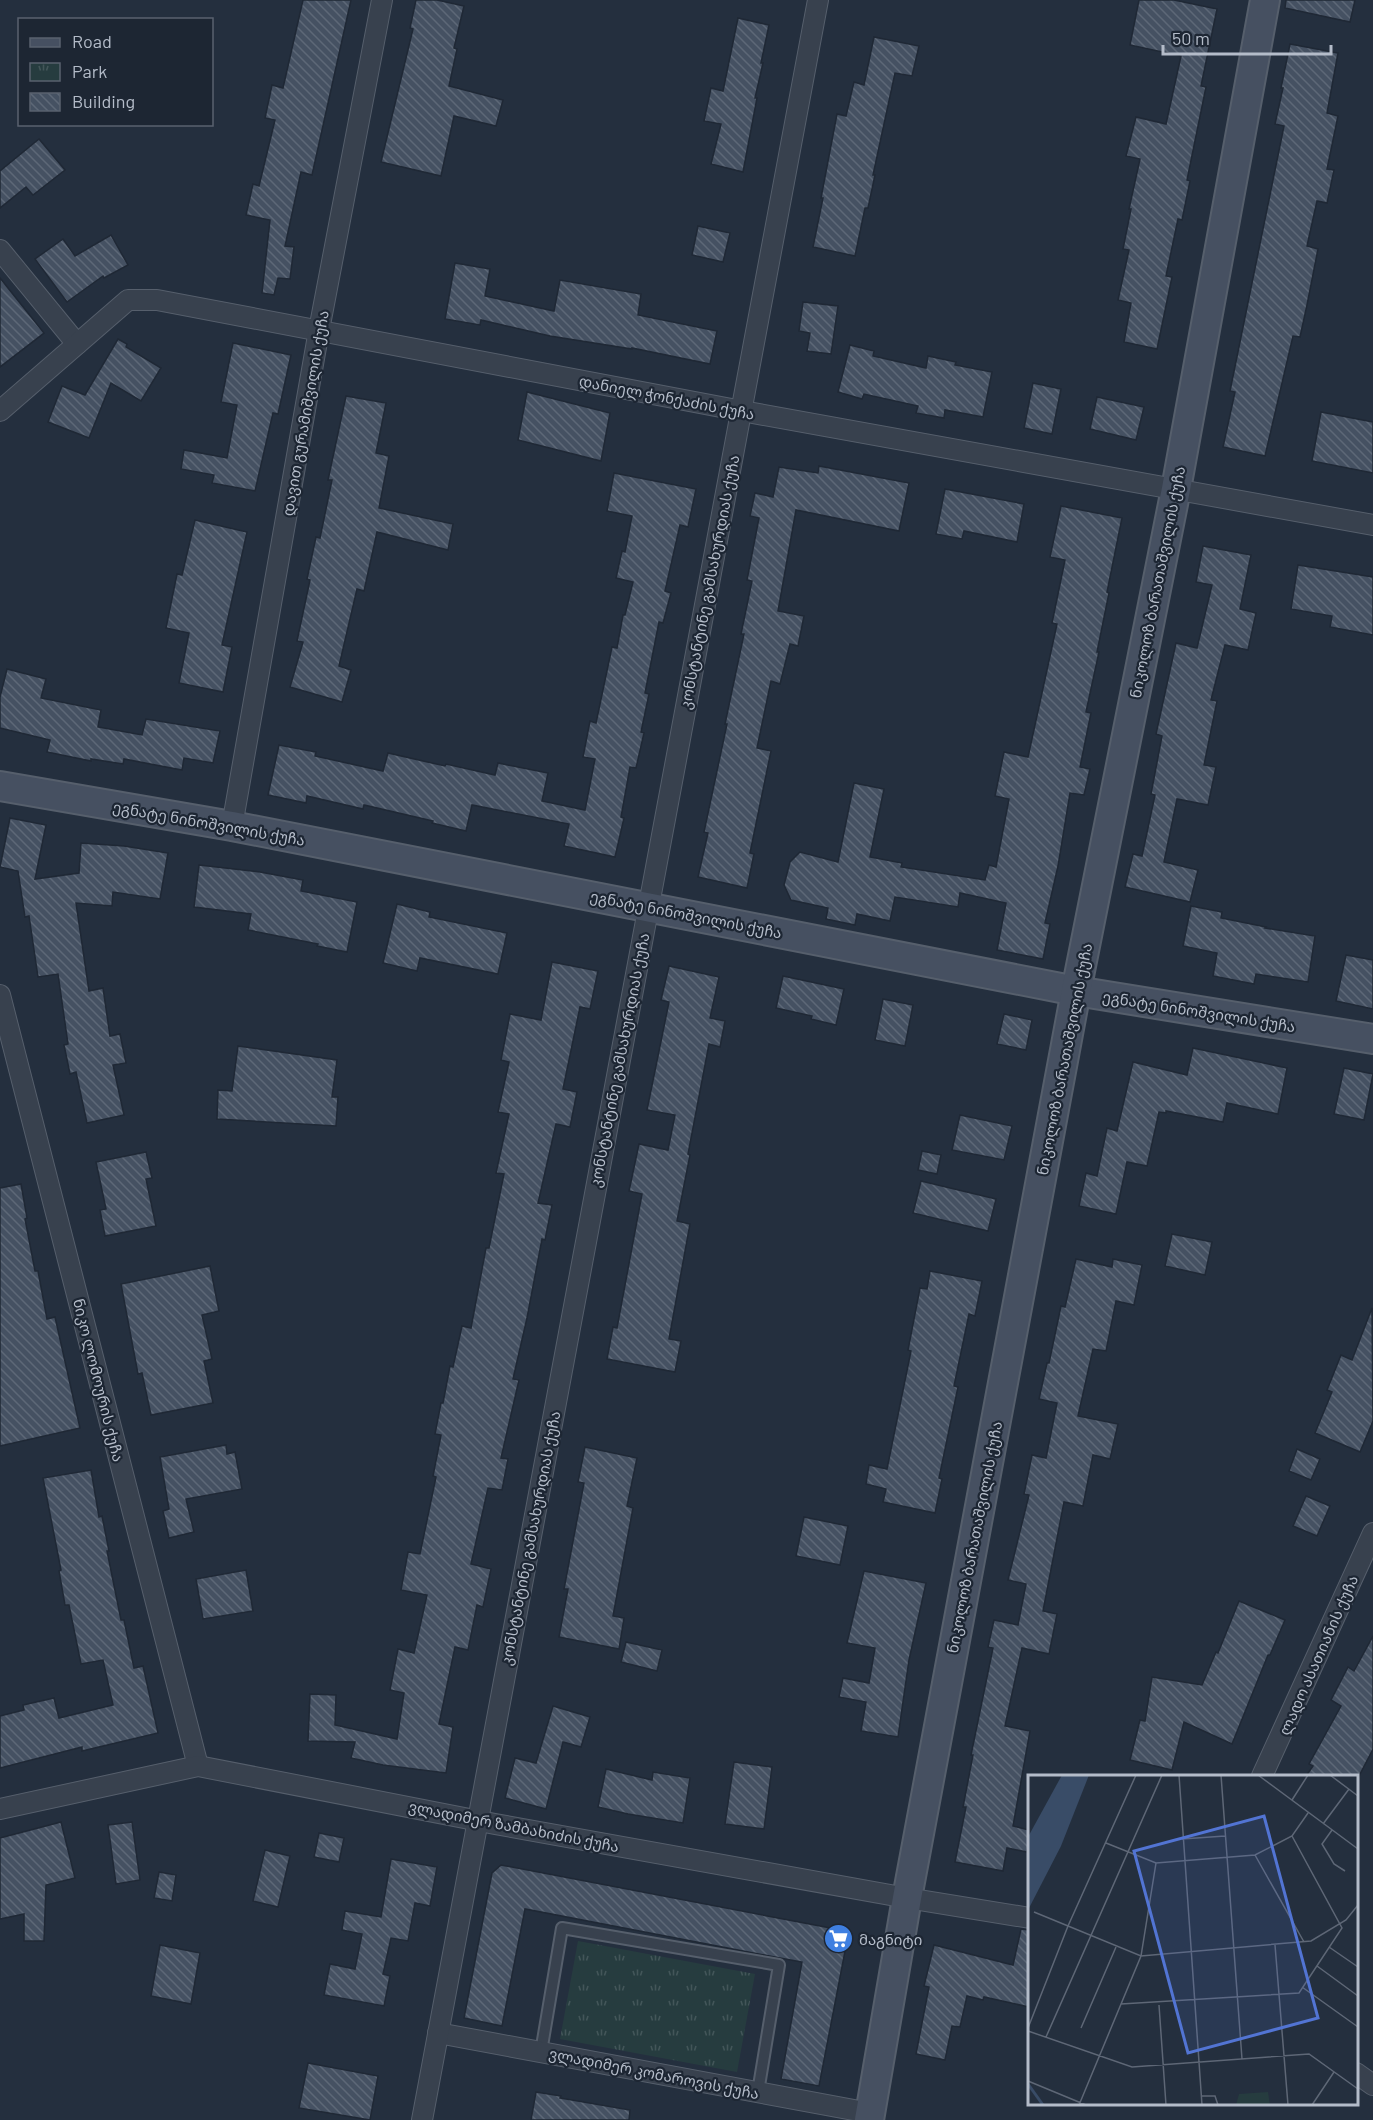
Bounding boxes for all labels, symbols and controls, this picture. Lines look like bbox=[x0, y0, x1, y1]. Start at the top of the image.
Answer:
legend bbox=[18, 18, 213, 126]
scale bar bbox=[1163, 18, 1331, 56]
text: 50 m bbox=[1172, 27, 1210, 49]
text: Road bbox=[72, 30, 112, 52]
text: Park bbox=[72, 60, 107, 82]
text: Building bbox=[72, 90, 135, 112]
street label: დავით გურამიშვილის ქუჩა bbox=[278, 309, 333, 517]
street label: დანიელ ჭონქაძის ქუჩა bbox=[577, 371, 756, 424]
street label: კონსტანტინე გამსახურდიას ქუჩა bbox=[675, 453, 744, 711]
street label: ნიკოლოზ ბარათაშვილის ქუჩა bbox=[1126, 465, 1189, 700]
street label: ეგნატე ნინოშვილის ქუჩა bbox=[111, 797, 307, 850]
street label: ეგნატე ნინოშვილის ქუჩა bbox=[588, 887, 783, 942]
street label: კონსტანტინე გამსახურდიას ქუჩა bbox=[585, 931, 654, 1189]
street label: ნიკოლოზ ბარათაშვილის ქუჩა bbox=[1033, 942, 1096, 1177]
street label: ეგნატე ნინოშვილის ქუჩა bbox=[1101, 987, 1297, 1036]
street label: ნიკო ლომოურის ქუჩა bbox=[69, 1297, 128, 1464]
street label: კონსტანტინე გამსახურდიას ქუჩა bbox=[496, 1409, 565, 1667]
street label: ნიკოლოზ ბარათაშვილის ქუჩა bbox=[943, 1420, 1006, 1655]
street label: ლადო ასათიანის ქუჩა bbox=[1275, 1572, 1362, 1738]
inset map bbox=[1028, 1775, 1358, 2105]
street label: ვლადიმერ ზამბახიძის ქუჩა bbox=[407, 1797, 621, 1856]
supermarket icon: მაგნიტი bbox=[822, 1923, 854, 1955]
place label: მაგნიტი bbox=[859, 1930, 922, 1949]
street label: ვლადიმერ კომაროვის ქუჩა bbox=[547, 2044, 761, 2103]

